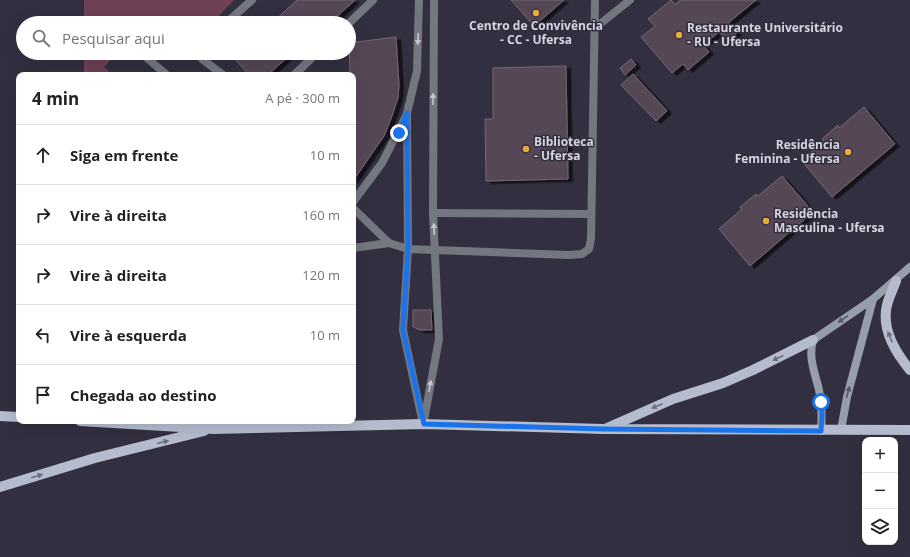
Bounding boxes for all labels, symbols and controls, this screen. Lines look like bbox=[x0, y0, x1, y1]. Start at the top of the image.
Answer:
marker: Centro de Convivência - CC - Ufersa bbox=[531, 8, 541, 18]
search box bbox=[16, 16, 356, 60]
place label: Centro de Convivência - CC - Ufersa bbox=[469, 17, 603, 48]
place label: Restaurante Universitário - RU - Ufersa bbox=[687, 19, 843, 50]
icon: search bbox=[30, 27, 52, 49]
text: Pesquisar aqui bbox=[62, 28, 165, 48]
marker: Restaurante Universitário - RU - Ufersa bbox=[674, 30, 684, 40]
one-way arrow bbox=[415, 33, 422, 45]
text: 4 min bbox=[32, 87, 79, 110]
text: A pé · 300 m bbox=[265, 89, 340, 107]
one-way arrow bbox=[430, 92, 436, 105]
route end bbox=[390, 124, 408, 142]
place label: Biblioteca - Ufersa bbox=[534, 133, 594, 164]
place label: Residência Feminina - Ufersa bbox=[735, 136, 840, 167]
icon: ahead bbox=[32, 144, 54, 166]
marker: Biblioteca - Ufersa bbox=[521, 144, 531, 154]
text: Siga em frente bbox=[70, 145, 178, 165]
text: 10 m bbox=[310, 146, 340, 164]
marker: Residência Feminina - Ufersa bbox=[843, 147, 853, 157]
icon: right bbox=[32, 204, 54, 226]
text: Vire à direita bbox=[70, 205, 167, 225]
place label: Residência Masculina - Ufersa bbox=[774, 205, 885, 236]
text: 160 m bbox=[302, 206, 340, 224]
marker: Residência Masculina - Ufersa bbox=[761, 216, 771, 226]
one-way arrow bbox=[430, 223, 437, 235]
icon: right bbox=[32, 264, 54, 286]
text: Vire à direita bbox=[70, 265, 167, 285]
text: 120 m bbox=[302, 266, 340, 284]
one-way arrow bbox=[838, 315, 848, 323]
icon: left bbox=[32, 324, 54, 346]
text: Vire à esquerda bbox=[70, 325, 187, 345]
text: 10 m bbox=[310, 326, 340, 344]
one-way arrow bbox=[887, 331, 893, 342]
one-way arrow bbox=[772, 355, 784, 361]
one-way arrow bbox=[428, 380, 434, 392]
icon: arrive bbox=[32, 384, 54, 406]
text: Chegada ao destino bbox=[70, 385, 217, 405]
one-way arrow bbox=[846, 386, 852, 398]
route start bbox=[812, 393, 830, 411]
one-way arrow bbox=[652, 403, 663, 409]
map controls bbox=[862, 437, 898, 545]
button: + bbox=[862, 437, 898, 473]
one-way arrow bbox=[156, 438, 169, 444]
one-way arrow bbox=[32, 473, 44, 479]
button: − bbox=[862, 473, 898, 509]
button: layers bbox=[862, 509, 898, 545]

